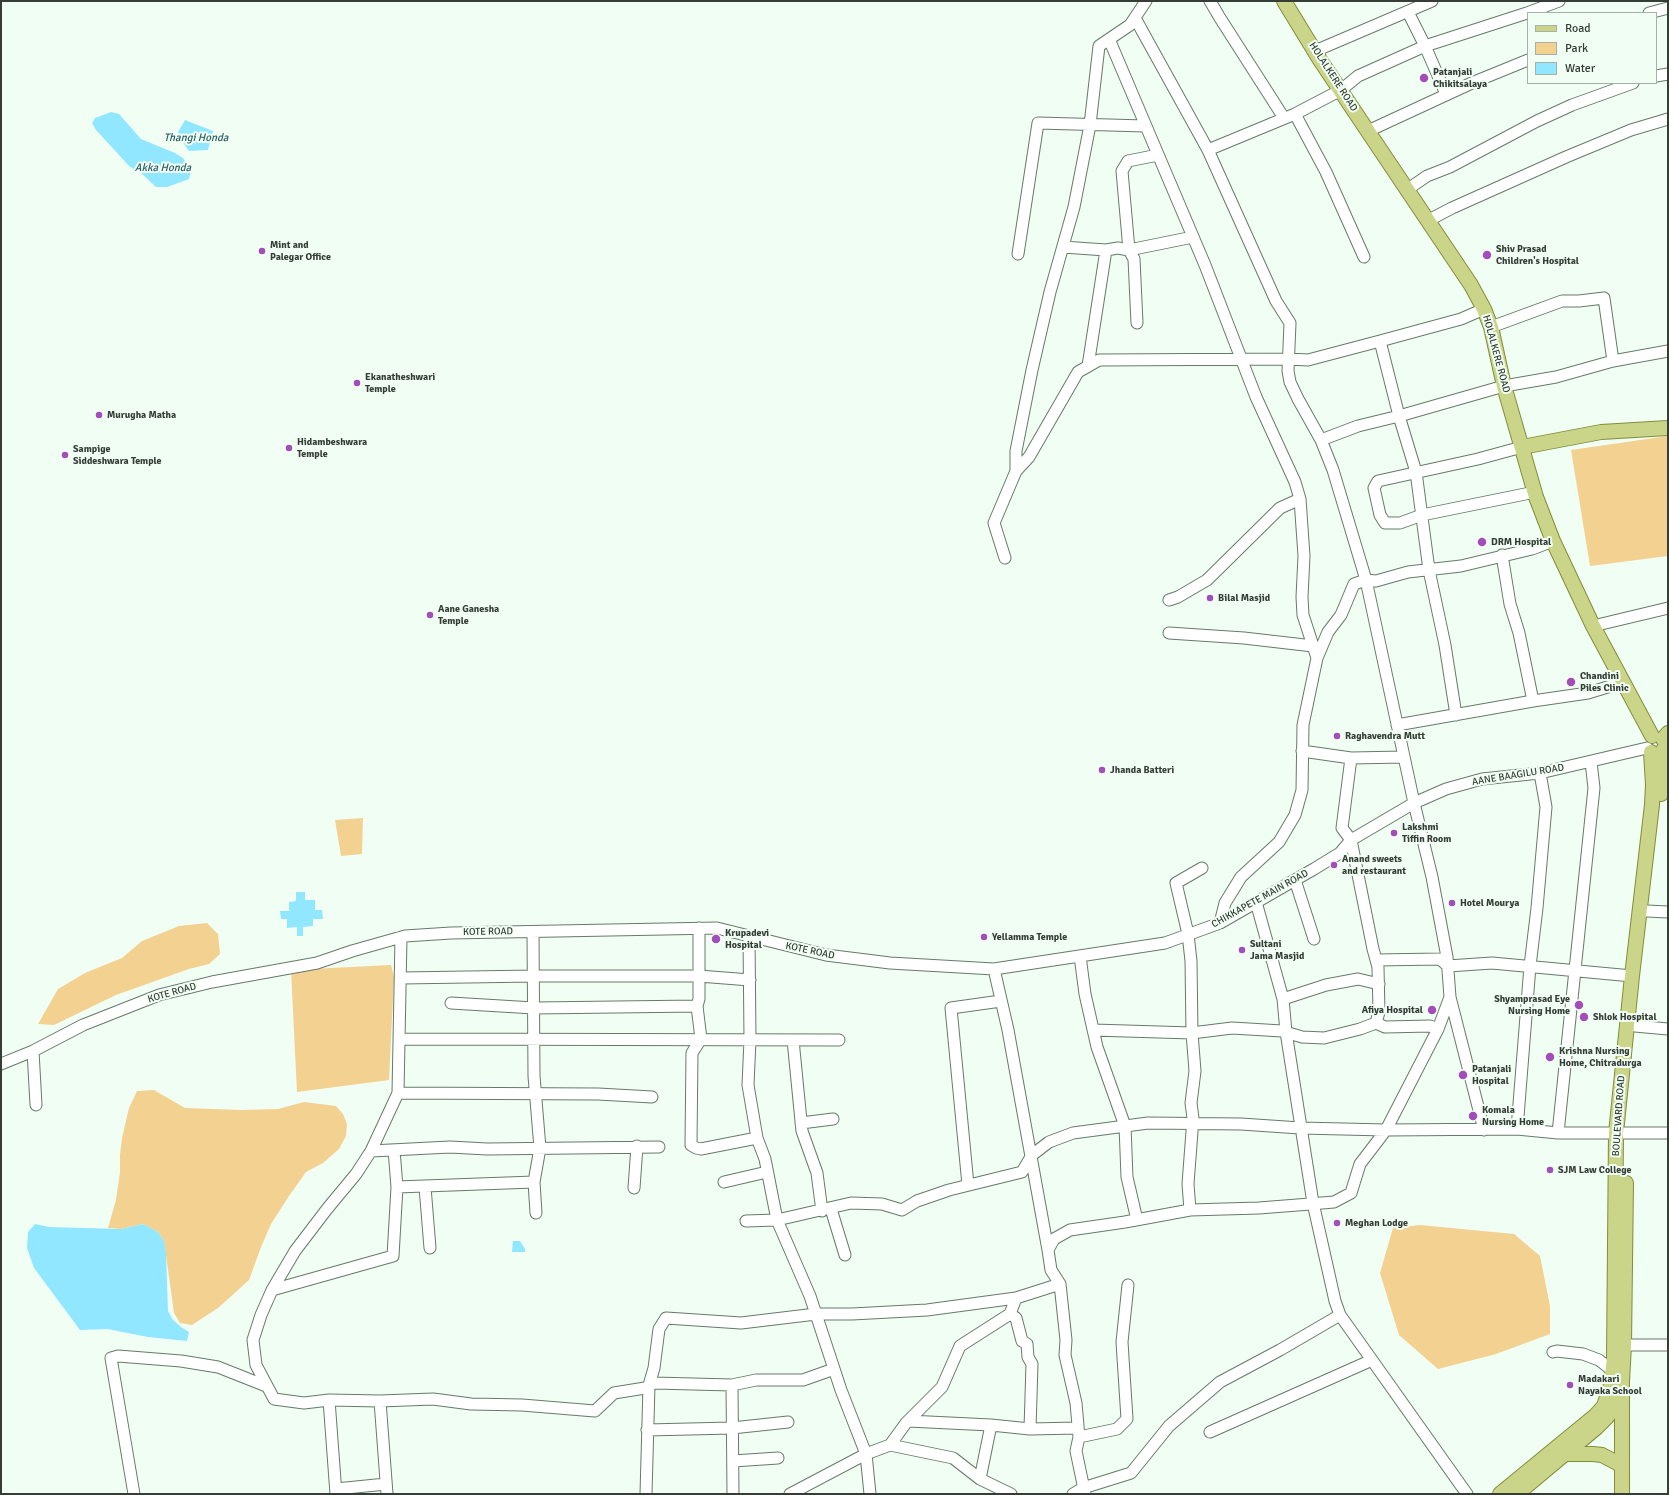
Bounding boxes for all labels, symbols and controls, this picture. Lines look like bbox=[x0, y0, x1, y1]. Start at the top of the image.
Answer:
legend bbox=[1527, 12, 1657, 84]
text: Road bbox=[1565, 21, 1591, 36]
street label: HOLALKERE ROAD bbox=[1306, 40, 1360, 114]
text: Park bbox=[1565, 41, 1588, 56]
text: Water bbox=[1565, 61, 1595, 76]
place label: Patanjali Chikitsalaya bbox=[1433, 66, 1487, 90]
marker: Patanjali Chikitsalaya bbox=[1418, 72, 1430, 84]
water label: Thangi Honda bbox=[164, 131, 228, 145]
water label: Akka Honda bbox=[135, 161, 191, 175]
place label: Mint and Palegar Office bbox=[270, 239, 331, 262]
place label: Shiv Prasad Children's Hospital bbox=[1496, 243, 1579, 266]
marker: Mint and Palegar Office bbox=[257, 246, 267, 256]
marker: Shiv Prasad Children's Hospital bbox=[1481, 249, 1493, 261]
street label: HOLALKERE ROAD bbox=[1480, 314, 1512, 394]
place label: Ekanatheshwari Temple bbox=[365, 371, 435, 394]
marker: Ekanatheshwari Temple bbox=[352, 378, 362, 388]
place label: Murugha Matha bbox=[107, 409, 176, 421]
marker: Murugha Matha bbox=[94, 410, 104, 420]
place label: Hidambeshwara Temple bbox=[297, 436, 367, 460]
place label: Sampige Siddeshwara Temple bbox=[73, 443, 162, 466]
marker: Hidambeshwara Temple bbox=[284, 443, 294, 453]
marker: Sampige Siddeshwara Temple bbox=[60, 450, 70, 460]
marker: DRM Hospital bbox=[1476, 536, 1488, 548]
place label: DRM Hospital bbox=[1491, 536, 1551, 548]
place label: Bilal Masjid bbox=[1218, 592, 1270, 604]
marker: Bilal Masjid bbox=[1205, 593, 1215, 603]
place label: Aane Ganesha Temple bbox=[438, 603, 499, 626]
marker: Aane Ganesha Temple bbox=[425, 610, 435, 620]
place label: Chandini Piles Clinic bbox=[1580, 670, 1629, 694]
marker: Chandini Piles Clinic bbox=[1565, 676, 1577, 688]
place label: Raghavendra Mutt bbox=[1345, 730, 1425, 742]
marker: Raghavendra Mutt bbox=[1332, 731, 1342, 741]
street label: AANE BAAGILU ROAD bbox=[1471, 762, 1565, 788]
place label: Jhanda Batteri bbox=[1110, 764, 1174, 776]
marker: Jhanda Batteri bbox=[1097, 765, 1107, 775]
place label: Lakshmi Tiffin Room bbox=[1402, 821, 1451, 844]
marker: Lakshmi Tiffin Room bbox=[1389, 828, 1399, 838]
place label: Anand sweets and restaurant bbox=[1342, 853, 1406, 876]
marker: Anand sweets and restaurant bbox=[1329, 860, 1339, 870]
street label: CHIKKAPETE MAIN ROAD bbox=[1209, 867, 1311, 931]
place label: Hotel Mourya bbox=[1460, 897, 1519, 909]
marker: Hotel Mourya bbox=[1447, 898, 1457, 908]
street label: KOTE ROAD bbox=[463, 926, 513, 938]
place label: Krupadevi Hospital bbox=[725, 927, 769, 950]
place label: Yellamma Temple bbox=[992, 931, 1067, 943]
marker: Yellamma Temple bbox=[979, 932, 989, 942]
marker: Krupadevi Hospital bbox=[710, 933, 722, 945]
place label: Sultani Jama Masjid bbox=[1250, 938, 1304, 962]
street label: KOTE ROAD bbox=[784, 940, 836, 962]
marker: Sultani Jama Masjid bbox=[1237, 945, 1247, 955]
street label: KOTE ROAD bbox=[146, 980, 198, 1006]
place label: Shyamprasad Eye Nursing Home bbox=[1494, 993, 1570, 1016]
marker: Shyamprasad Eye Nursing Home bbox=[1573, 999, 1585, 1011]
place label: Afiya Hospital bbox=[1362, 1004, 1423, 1016]
marker: Afiya Hospital bbox=[1426, 1004, 1438, 1016]
marker: Shlok Hospital bbox=[1578, 1011, 1590, 1023]
place label: Shlok Hospital bbox=[1593, 1011, 1657, 1023]
place label: Krishna Nursing Home, Chitradurga bbox=[1559, 1045, 1642, 1068]
marker: Krishna Nursing Home, Chitradurga bbox=[1544, 1051, 1556, 1063]
place label: Patanjali Hospital bbox=[1472, 1063, 1511, 1086]
marker: Patanjali Hospital bbox=[1457, 1069, 1469, 1081]
street label: BOULEVARD ROAD bbox=[1610, 1075, 1628, 1157]
place label: Komala Nursing Home bbox=[1482, 1104, 1544, 1128]
marker: Komala Nursing Home bbox=[1467, 1110, 1479, 1122]
place label: SJM Law College bbox=[1558, 1164, 1631, 1176]
marker: SJM Law College bbox=[1545, 1165, 1555, 1175]
place label: Meghan Lodge bbox=[1345, 1217, 1408, 1229]
marker: Meghan Lodge bbox=[1332, 1218, 1342, 1228]
place label: Madakari Nayaka School bbox=[1578, 1373, 1642, 1396]
marker: Madakari Nayaka School bbox=[1565, 1380, 1575, 1390]

